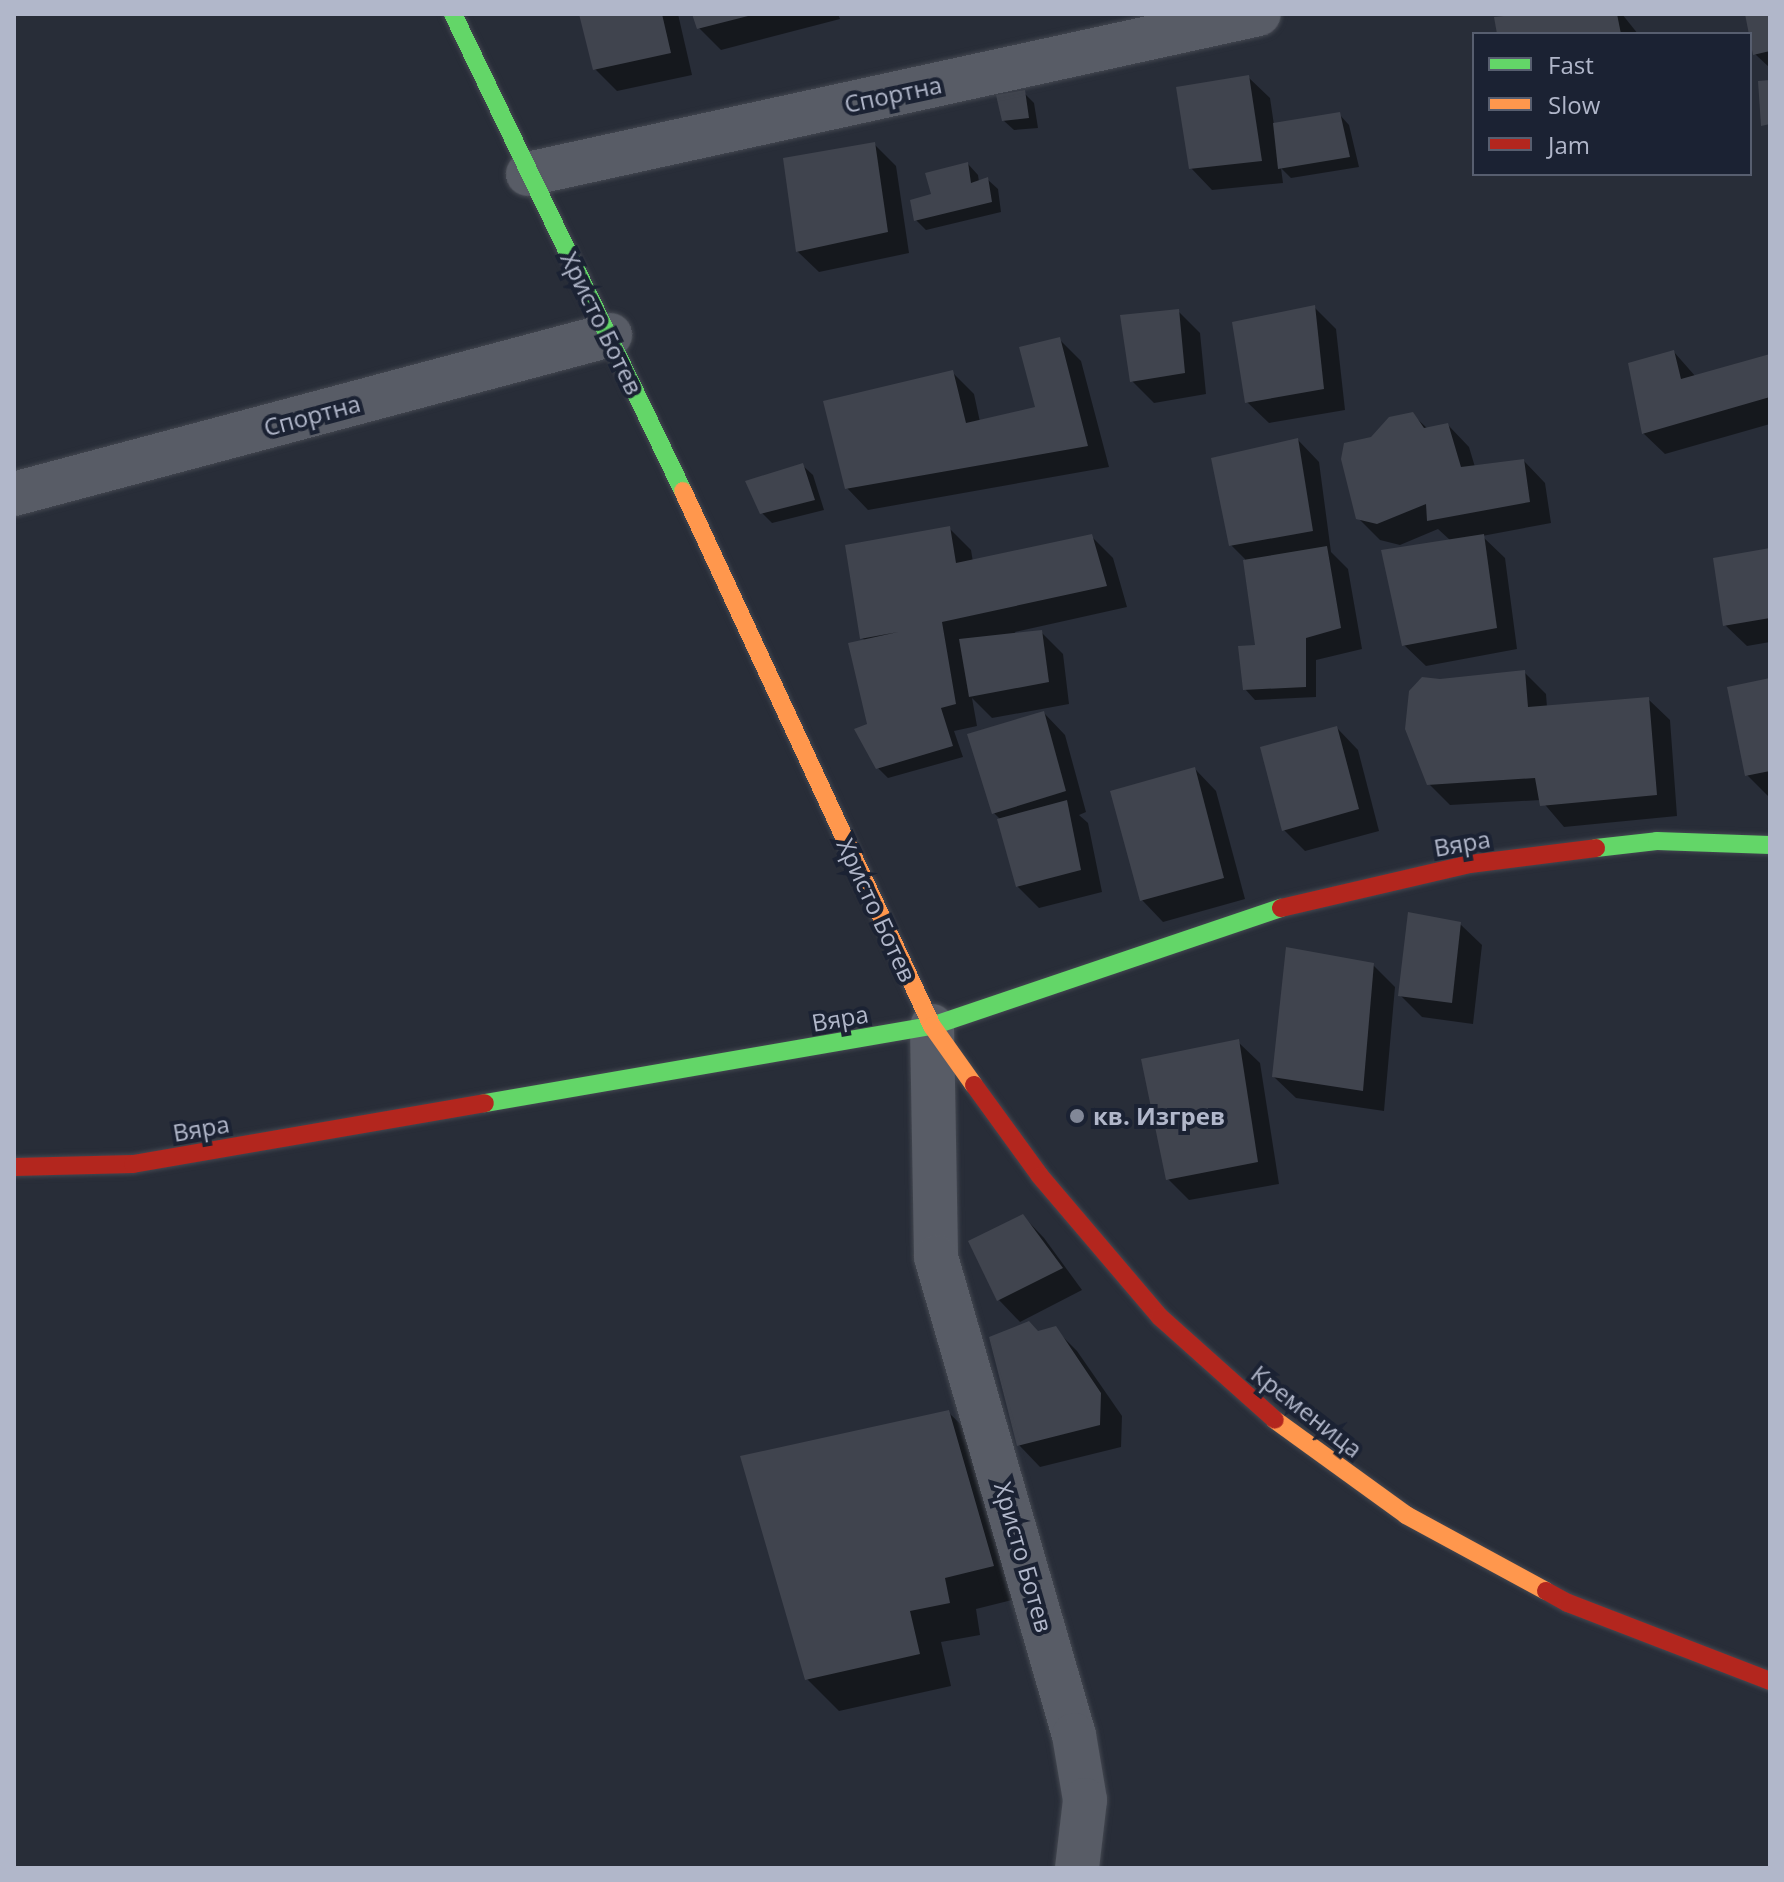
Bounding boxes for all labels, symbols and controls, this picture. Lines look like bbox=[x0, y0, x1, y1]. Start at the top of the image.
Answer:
legend bbox=[1472, 32, 1752, 176]
text: Fast bbox=[1548, 48, 1594, 81]
street label: Спортна bbox=[842, 70, 944, 118]
text: Slow bbox=[1548, 88, 1600, 121]
text: Jam bbox=[1548, 128, 1590, 161]
street label: Христо Ботев bbox=[555, 247, 649, 399]
street label: Спортна bbox=[260, 388, 364, 442]
street label: Вяра bbox=[1432, 824, 1492, 862]
street label: Христо Ботев bbox=[831, 834, 923, 986]
street label: Вяра bbox=[810, 999, 870, 1037]
place label: кв. Изгрев bbox=[1093, 1102, 1225, 1130]
marker: кв. Изгрев bbox=[1068, 1107, 1086, 1125]
street label: Вяра bbox=[171, 1109, 231, 1147]
street label: Кременица bbox=[1246, 1359, 1368, 1463]
street label: Христо Ботев bbox=[989, 1479, 1059, 1635]

